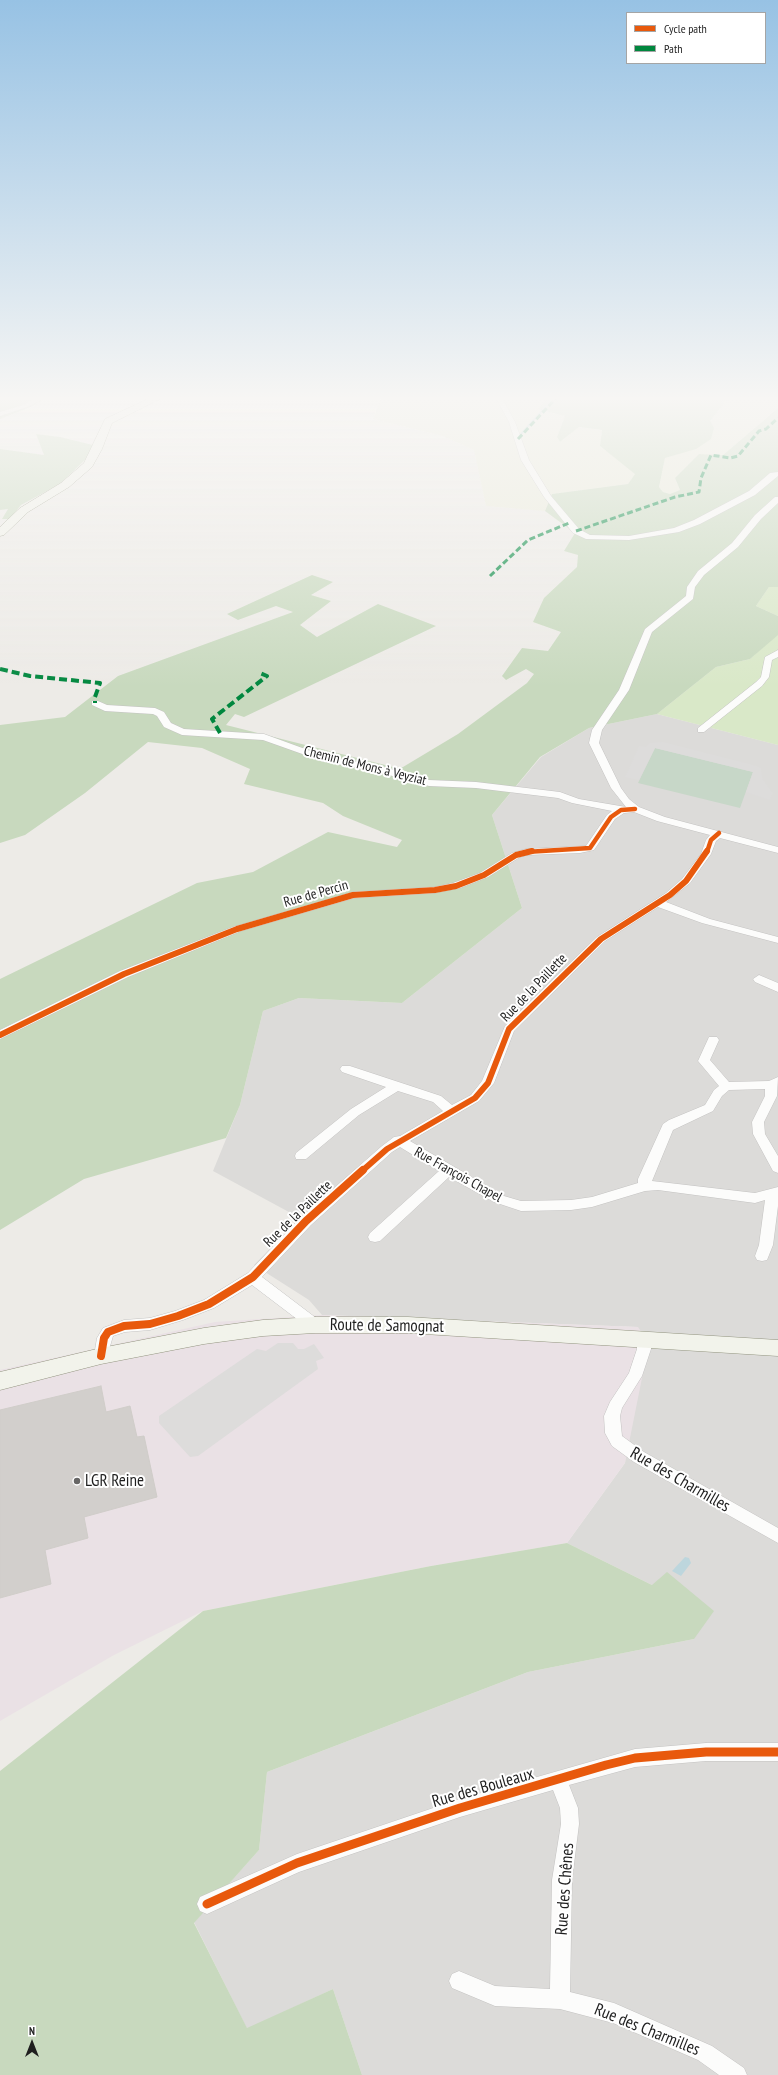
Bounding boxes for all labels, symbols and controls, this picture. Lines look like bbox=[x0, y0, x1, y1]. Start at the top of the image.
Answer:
legend bbox=[626, 12, 766, 64]
text: Cycle path bbox=[664, 21, 707, 36]
text: Path bbox=[664, 41, 682, 56]
street label: Chemin de Mons à Veyziat bbox=[302, 743, 428, 789]
street label: Rue de Percin bbox=[282, 877, 350, 911]
street label: Rue de la Paillette bbox=[497, 950, 571, 1026]
street label: Rue François Chapel bbox=[411, 1144, 505, 1206]
street label: Rue de la Paillette bbox=[260, 1177, 336, 1251]
street label: Route de Samognat bbox=[330, 1315, 444, 1337]
street label: Rue des Charmilles bbox=[626, 1443, 734, 1517]
place label: LGR Reine bbox=[85, 1471, 144, 1491]
marker: LGR Reine bbox=[72, 1476, 82, 1486]
street label: Rue des Bouleaux bbox=[430, 1764, 536, 1812]
street label: Rue des Chênes bbox=[552, 1842, 578, 1936]
street label: Rue des Charmilles bbox=[591, 2000, 703, 2060]
north arrow bbox=[12, 2023, 52, 2063]
text: N bbox=[29, 2024, 35, 2038]

